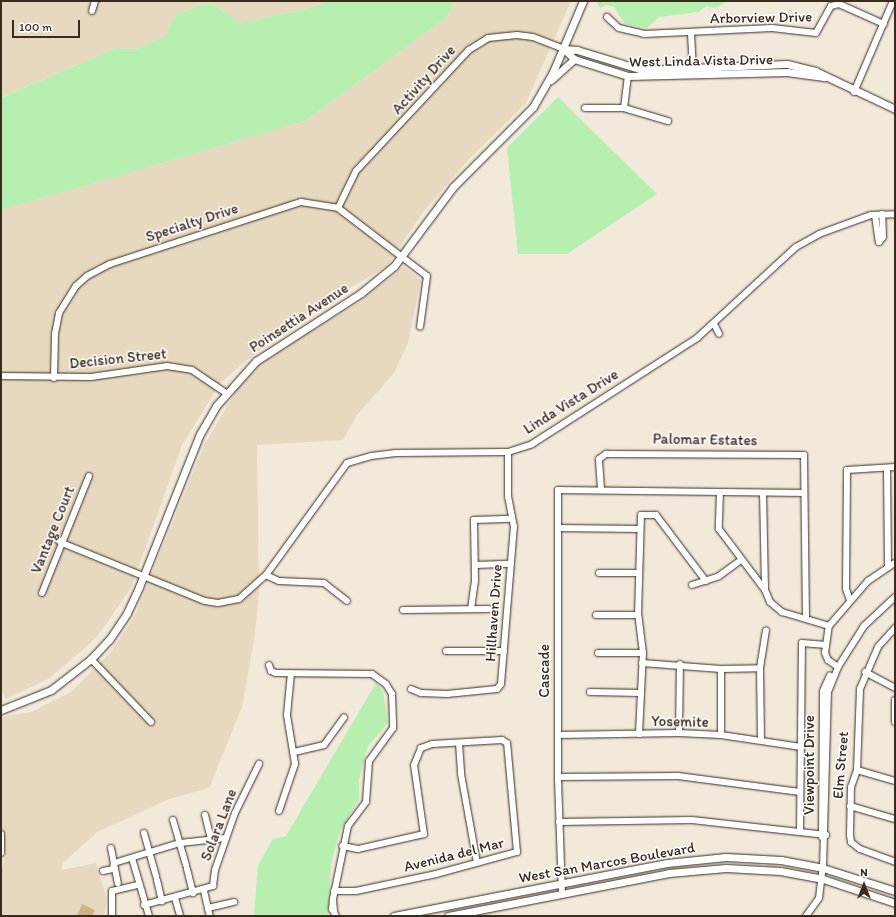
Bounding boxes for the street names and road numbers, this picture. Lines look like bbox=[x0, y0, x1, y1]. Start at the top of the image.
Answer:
street label: Arborview Drive bbox=[710, 8, 812, 28]
street label: Activity Drive bbox=[388, 42, 460, 118]
street label: West Linda Vista Drive bbox=[629, 51, 773, 71]
street label: Specialty Drive bbox=[144, 200, 240, 246]
street label: Poinsettia Avenue bbox=[246, 279, 352, 357]
street label: Decision Street bbox=[69, 345, 167, 373]
street label: Linda Vista Drive bbox=[520, 366, 622, 438]
street label: Palomar Estates bbox=[652, 430, 758, 450]
street label: Vantage Court bbox=[27, 484, 79, 576]
street label: Hillhaven Drive bbox=[482, 564, 506, 662]
street label: Cascade bbox=[536, 644, 554, 698]
street label: Yosemite bbox=[651, 712, 709, 732]
street label: Viewpoint Drive bbox=[801, 715, 819, 815]
street label: Elm Street bbox=[829, 731, 853, 799]
street label: Solara Lane bbox=[197, 787, 241, 863]
street label: Avenida del Mar bbox=[402, 834, 506, 876]
street label: West San Marcos Boulevard bbox=[517, 839, 697, 887]

